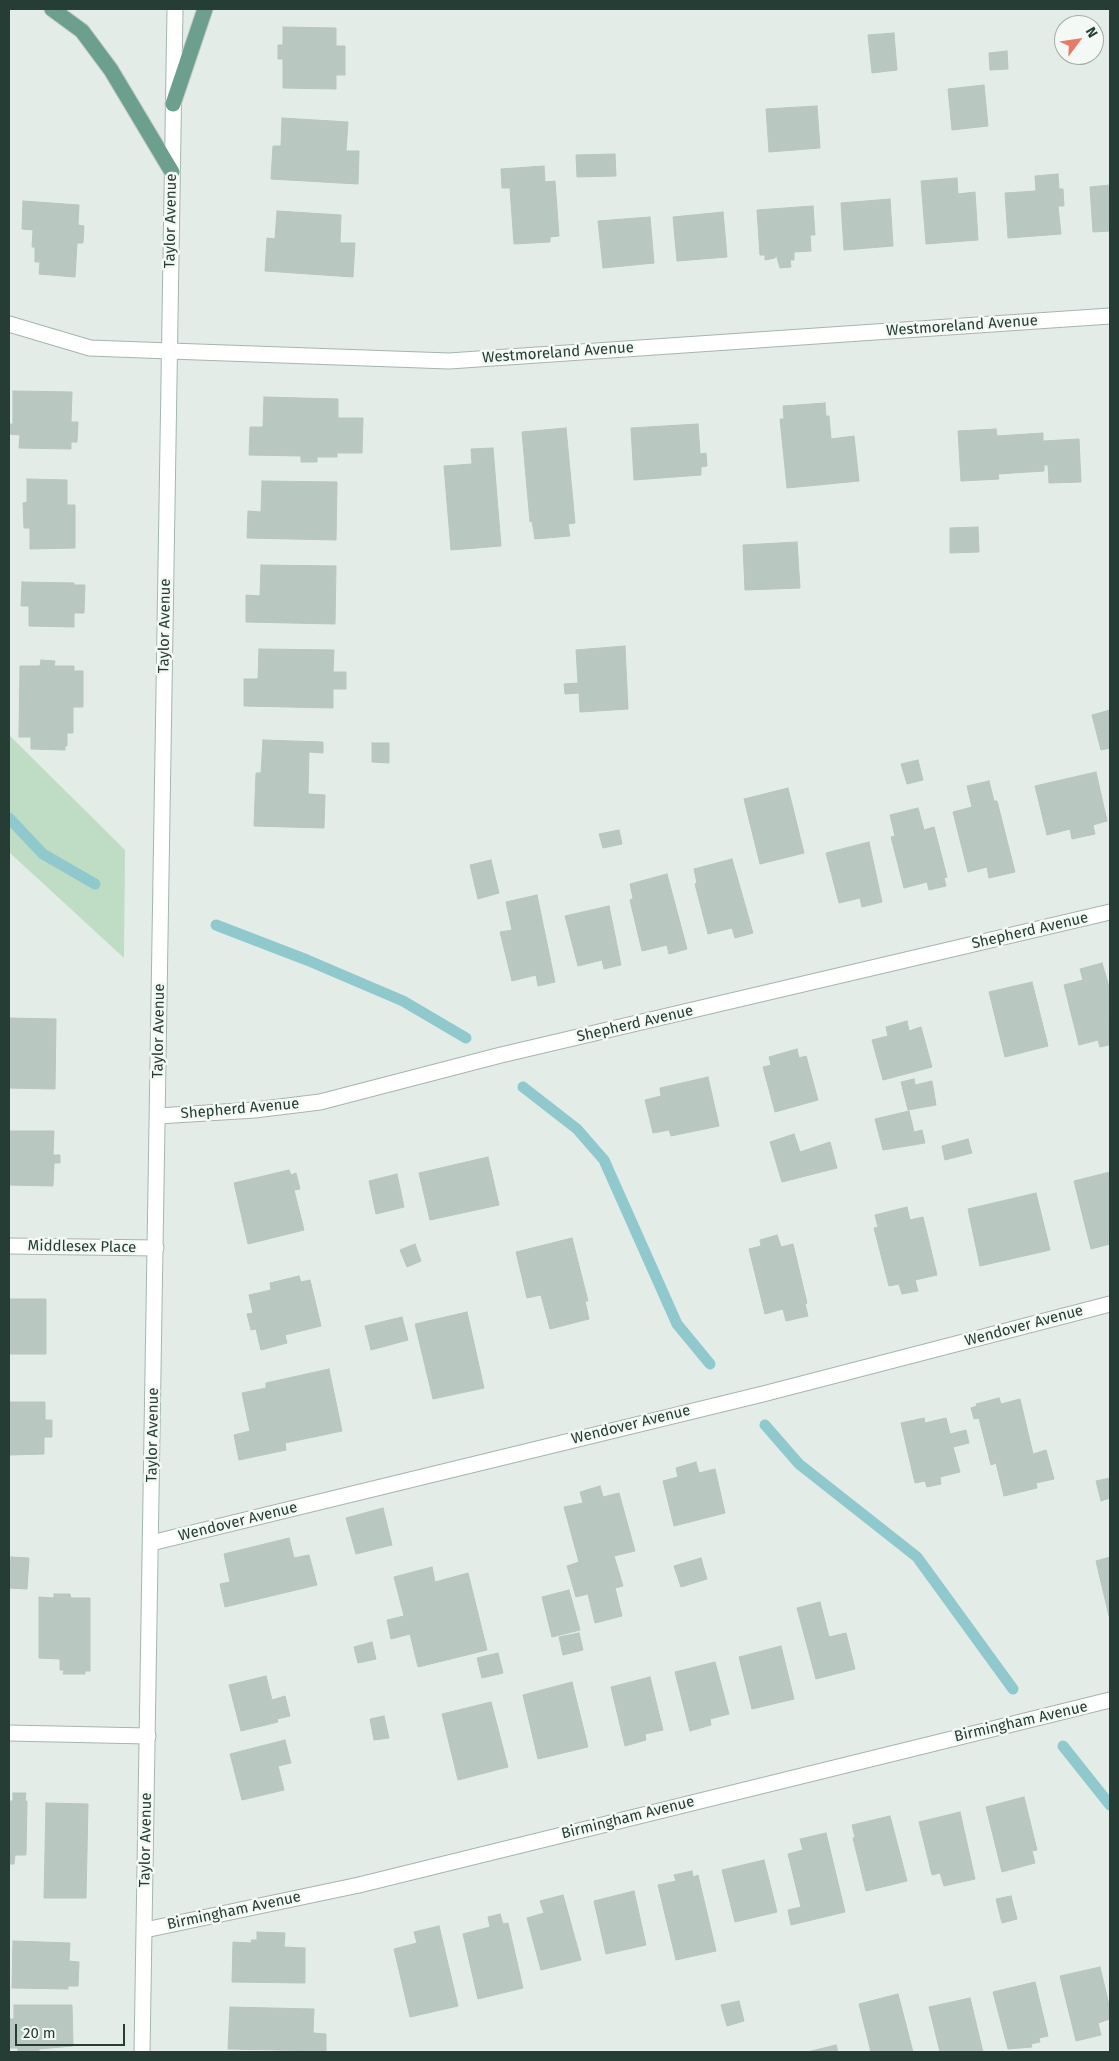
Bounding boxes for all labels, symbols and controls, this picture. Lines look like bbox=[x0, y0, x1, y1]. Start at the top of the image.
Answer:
north arrow bbox=[1054, 15, 1104, 65]
text: N bbox=[1082, 24, 1101, 41]
street label: Taylor Avenue bbox=[161, 173, 181, 269]
street label: Westmoreland Avenue bbox=[886, 312, 1038, 340]
street label: Westmoreland Avenue bbox=[482, 339, 634, 367]
street label: Taylor Avenue bbox=[155, 578, 175, 674]
street label: Shepherd Avenue bbox=[970, 909, 1090, 953]
street label: Taylor Avenue bbox=[149, 983, 169, 1079]
street label: Shepherd Avenue bbox=[575, 1002, 695, 1046]
street label: Shepherd Avenue bbox=[180, 1095, 300, 1123]
street label: Middlesex Place bbox=[27, 1237, 137, 1257]
street label: Wendover Avenue bbox=[963, 1302, 1085, 1350]
street label: Taylor Avenue bbox=[143, 1387, 163, 1483]
street label: Wendover Avenue bbox=[570, 1402, 692, 1448]
street label: Wendover Avenue bbox=[177, 1499, 299, 1545]
street label: Birmingham Avenue bbox=[953, 1698, 1089, 1746]
street label: Taylor Avenue bbox=[136, 1792, 156, 1888]
street label: Birmingham Avenue bbox=[560, 1793, 696, 1843]
street label: Birmingham Avenue bbox=[165, 1888, 303, 1934]
scale bar bbox=[18, 2014, 128, 2046]
text: 20 m bbox=[23, 2024, 56, 2042]

